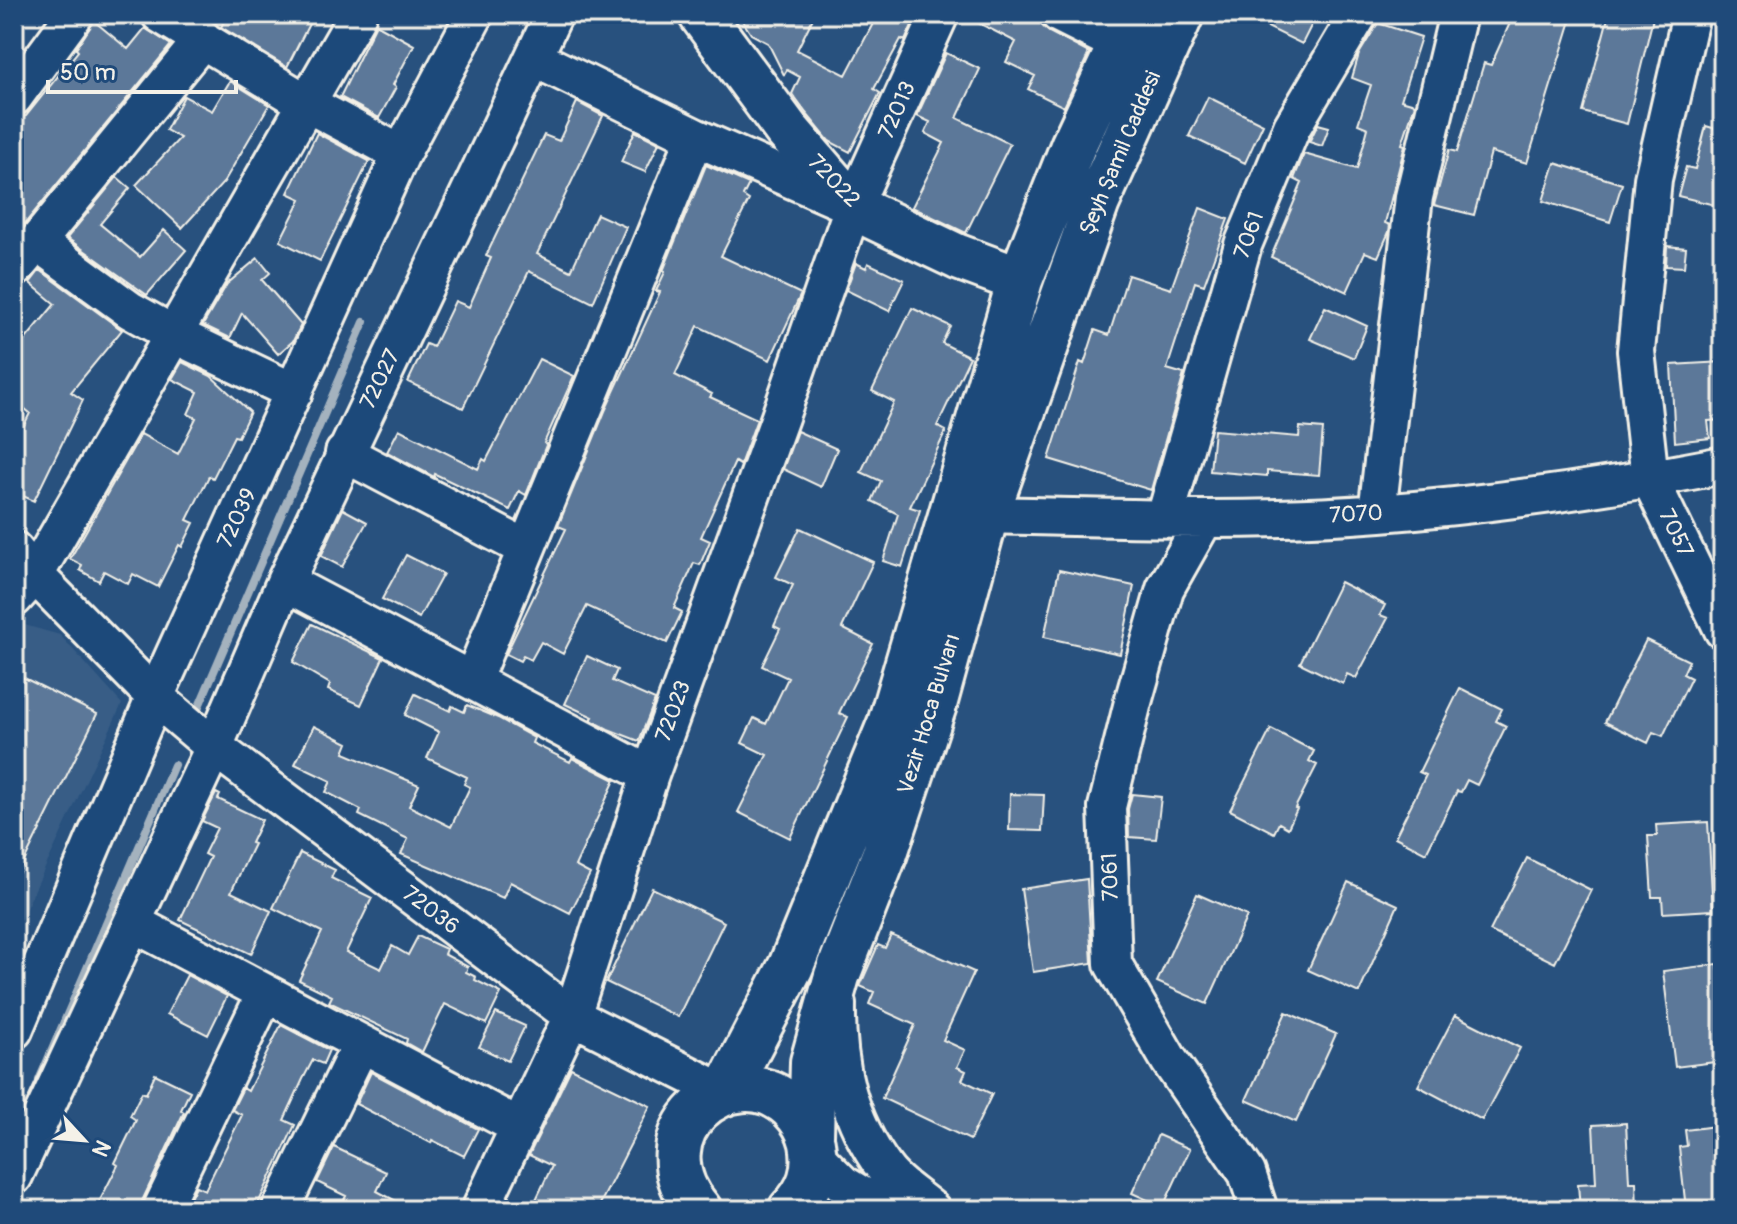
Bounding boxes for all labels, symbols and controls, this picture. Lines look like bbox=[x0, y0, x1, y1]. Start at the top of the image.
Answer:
scale bar bbox=[48, 44, 236, 94]
text: 50 m bbox=[60, 58, 116, 87]
street label: Şeyh Şamil Caddesi bbox=[1073, 67, 1167, 239]
street label: 72013 bbox=[872, 77, 922, 143]
street label: 72022 bbox=[802, 148, 866, 214]
street label: 7061 bbox=[1228, 208, 1270, 262]
street label: 72027 bbox=[354, 344, 407, 413]
street label: 72039 bbox=[211, 484, 263, 552]
street label: 7070 bbox=[1329, 499, 1383, 529]
street label: 7057 bbox=[1652, 504, 1700, 562]
street label: Vezir Hoca Bulvarı bbox=[891, 630, 967, 798]
street label: 72023 bbox=[649, 677, 697, 745]
street label: 7061 bbox=[1095, 852, 1125, 902]
street label: 72036 bbox=[397, 880, 465, 940]
north arrow bbox=[44, 1100, 124, 1180]
text: N bbox=[85, 1136, 117, 1161]

